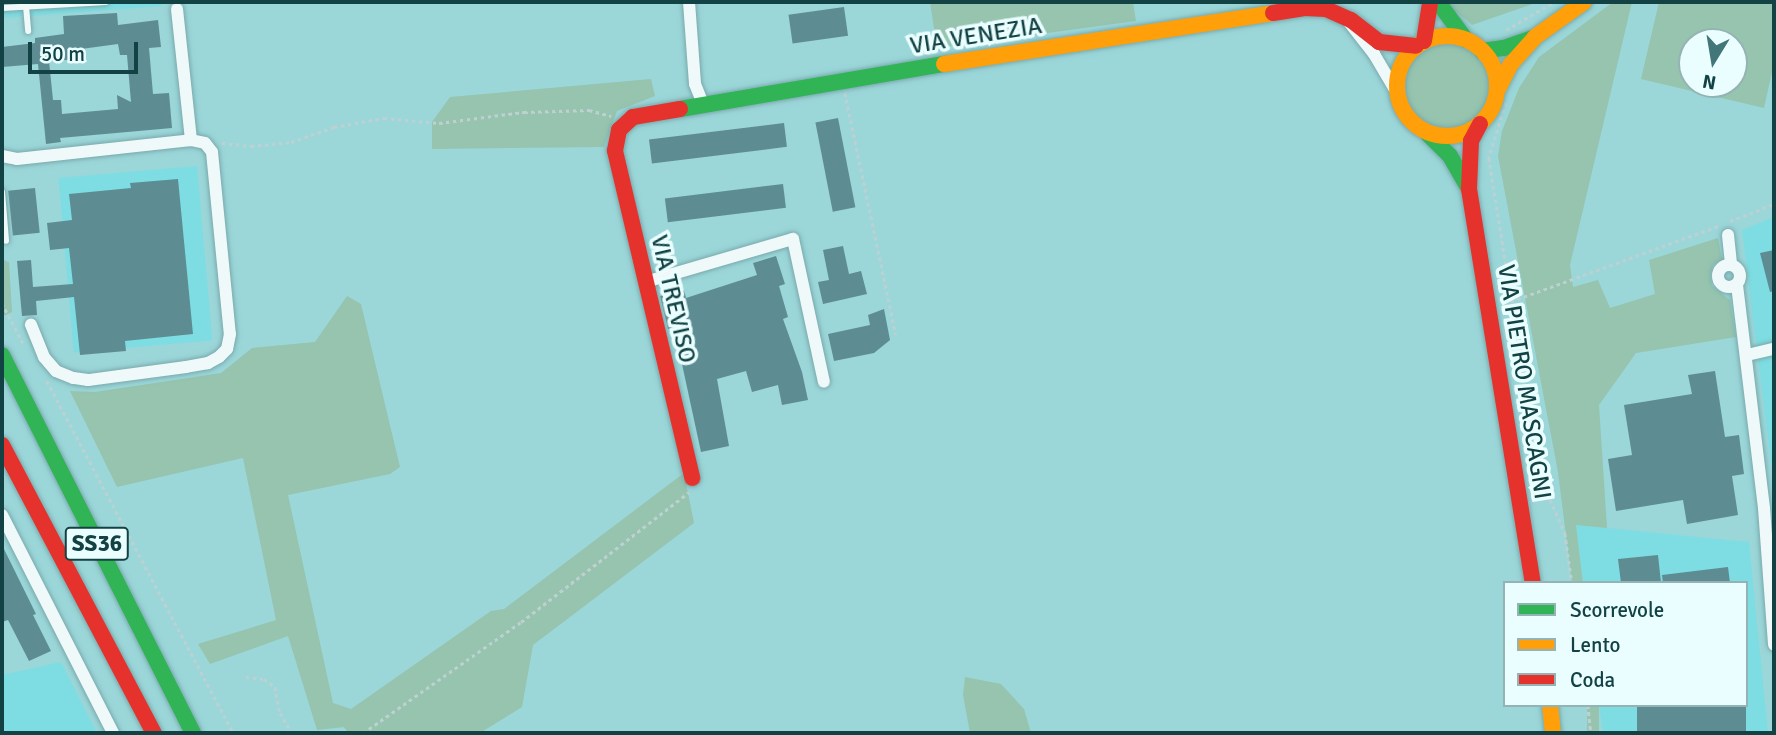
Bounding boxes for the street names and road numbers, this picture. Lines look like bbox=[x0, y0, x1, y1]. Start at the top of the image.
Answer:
street label: VIA VENEZIA bbox=[908, 11, 1044, 61]
street label: VIA TREVISO bbox=[644, 232, 702, 366]
street label: VIA PIETRO MASCAGNI bbox=[1491, 263, 1557, 501]
road number: SS36 bbox=[64, 524, 130, 564]

